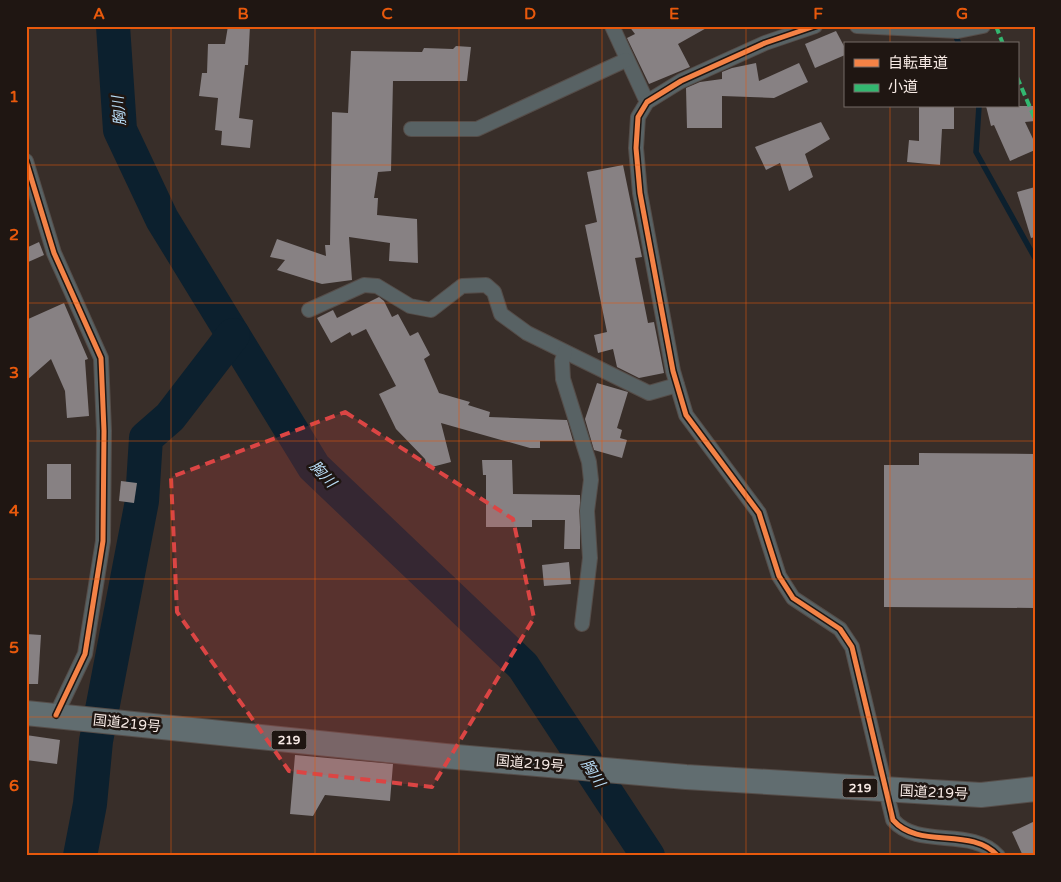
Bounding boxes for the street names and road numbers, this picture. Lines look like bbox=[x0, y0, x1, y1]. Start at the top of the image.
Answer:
street label: 国道219号 bbox=[92, 711, 162, 736]
road number: 219 bbox=[272, 730, 306, 750]
street label: 国道219号 bbox=[495, 752, 565, 775]
road number: 219 bbox=[842, 778, 878, 798]
street label: 国道219号 bbox=[899, 782, 969, 803]

